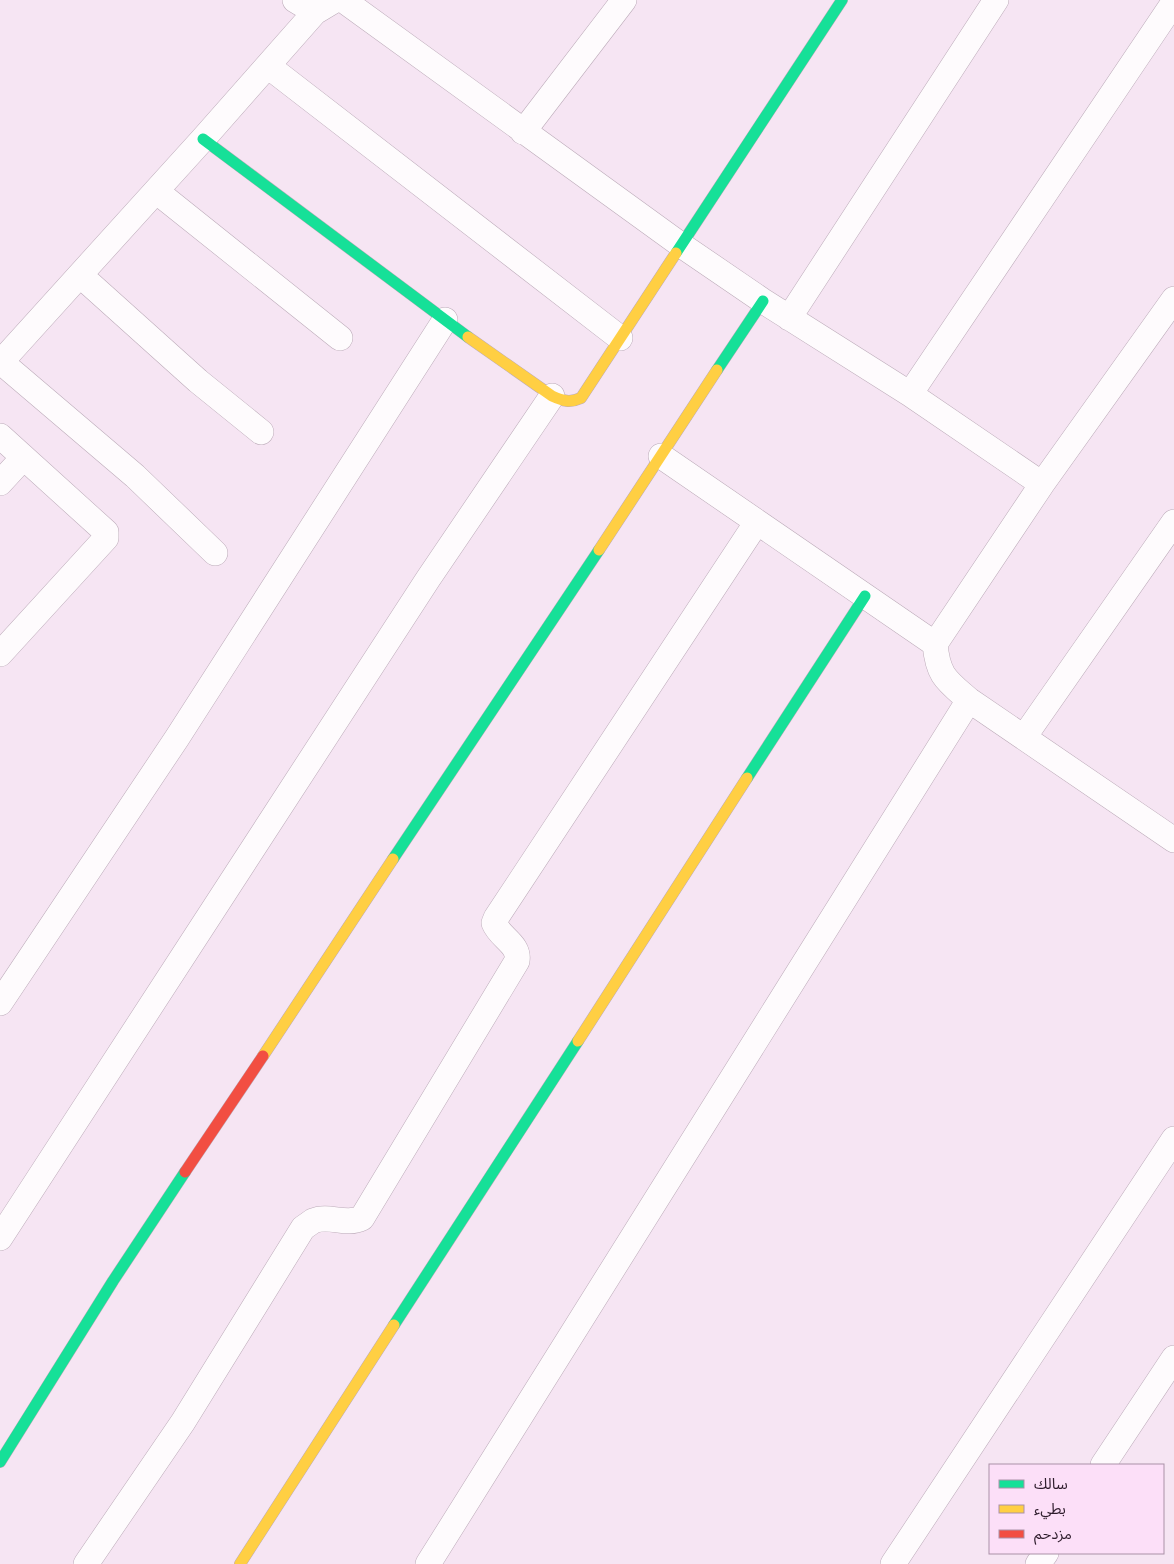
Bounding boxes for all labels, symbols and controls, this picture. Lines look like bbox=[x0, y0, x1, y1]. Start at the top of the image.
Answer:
legend bbox=[989, 1464, 1164, 1554]
text: سالك bbox=[1034, 1475, 1068, 1493]
text: بطيء bbox=[1034, 1500, 1066, 1520]
text: مزدحم bbox=[1034, 1525, 1072, 1545]

